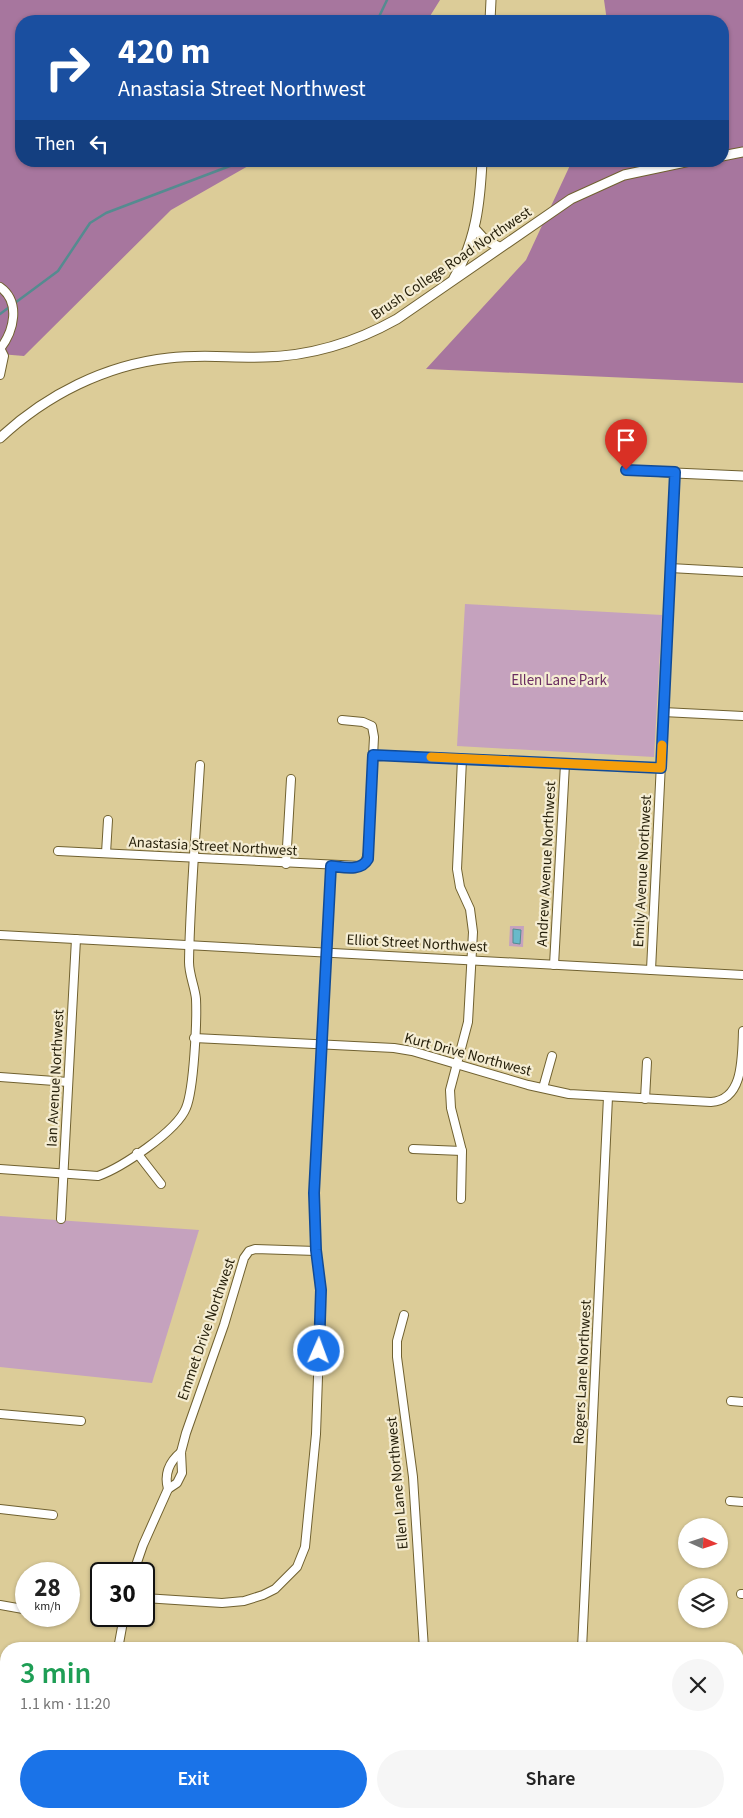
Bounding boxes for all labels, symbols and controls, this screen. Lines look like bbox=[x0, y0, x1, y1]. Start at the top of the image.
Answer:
text: 420 m bbox=[118, 27, 210, 77]
icon: right bbox=[35, 35, 100, 100]
text: Anastasia Street Northwest bbox=[118, 73, 366, 105]
icon: left bbox=[85, 130, 113, 158]
text: Then bbox=[35, 131, 75, 158]
street label: Brush College Road Northwest bbox=[367, 202, 536, 325]
pin bbox=[605, 419, 647, 470]
icon: arrive bbox=[612, 426, 640, 454]
park label: Ellen Lane Park bbox=[511, 670, 607, 691]
street label: Andrew Avenue Northwest bbox=[532, 781, 561, 947]
street label: Emily Avenue Northwest bbox=[628, 794, 657, 948]
street label: Anastasia Street Northwest bbox=[128, 832, 298, 861]
street label: Elliot Street Northwest bbox=[346, 929, 488, 958]
street label: Ian Avenue Northwest bbox=[41, 1009, 70, 1147]
street label: Kurt Drive Northwest bbox=[402, 1027, 534, 1082]
street label: Emmet Drive Northwest bbox=[172, 1255, 241, 1403]
street label: Rogers Lane Northwest bbox=[568, 1299, 597, 1445]
position arrow bbox=[292, 1324, 344, 1376]
street label: Ellen Lane Northwest bbox=[381, 1416, 414, 1550]
north arrow bbox=[678, 1518, 728, 1568]
map controls bbox=[678, 1518, 728, 1628]
speed limit sign: 30 bbox=[90, 1562, 155, 1627]
text: 28 bbox=[34, 1570, 61, 1606]
button: layers bbox=[678, 1578, 728, 1628]
text: km/h bbox=[34, 1598, 61, 1615]
text: 3 min bbox=[20, 1652, 91, 1695]
button: close bbox=[672, 1659, 724, 1711]
text: 1.1 km · 11:20 bbox=[20, 1693, 110, 1715]
button: Exit bbox=[20, 1750, 367, 1808]
button: Share bbox=[377, 1750, 724, 1808]

